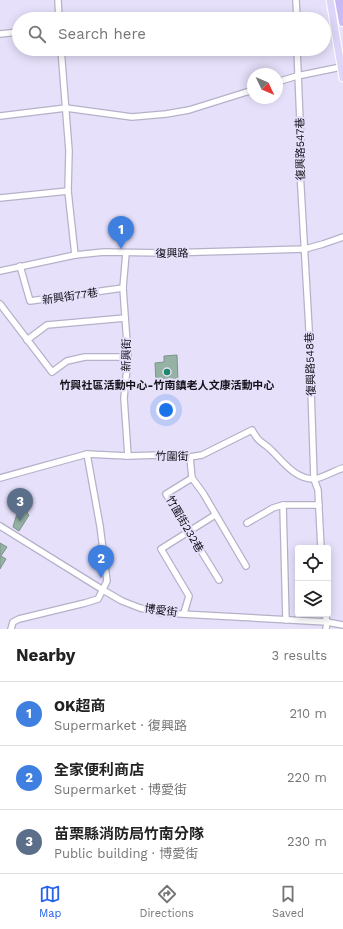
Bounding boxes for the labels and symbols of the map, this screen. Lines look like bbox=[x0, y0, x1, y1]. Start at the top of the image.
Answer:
north arrow bbox=[247, 68, 283, 104]
street label: 復興路547巷 bbox=[293, 118, 308, 180]
pin: 1 bbox=[108, 216, 134, 249]
street label: 復興路 bbox=[155, 247, 189, 260]
street label: 新興街77巷 bbox=[41, 286, 99, 307]
street label: 復興路548巷 bbox=[303, 332, 318, 396]
street label: 新興街 bbox=[120, 338, 133, 372]
marker: 竹興社區活動中心-竹南鎮老人文康活動中心 bbox=[162, 367, 172, 377]
place label: 竹興社區活動中心-竹南鎮老人文康活動中心 bbox=[60, 379, 274, 392]
your location bbox=[156, 400, 176, 420]
street label: 竹圍街 bbox=[155, 450, 189, 463]
pin: 3 bbox=[7, 488, 33, 521]
street label: 竹圍街232巷 bbox=[163, 494, 206, 555]
pin: 2 bbox=[88, 545, 114, 578]
street label: 博愛街 bbox=[144, 602, 178, 619]

